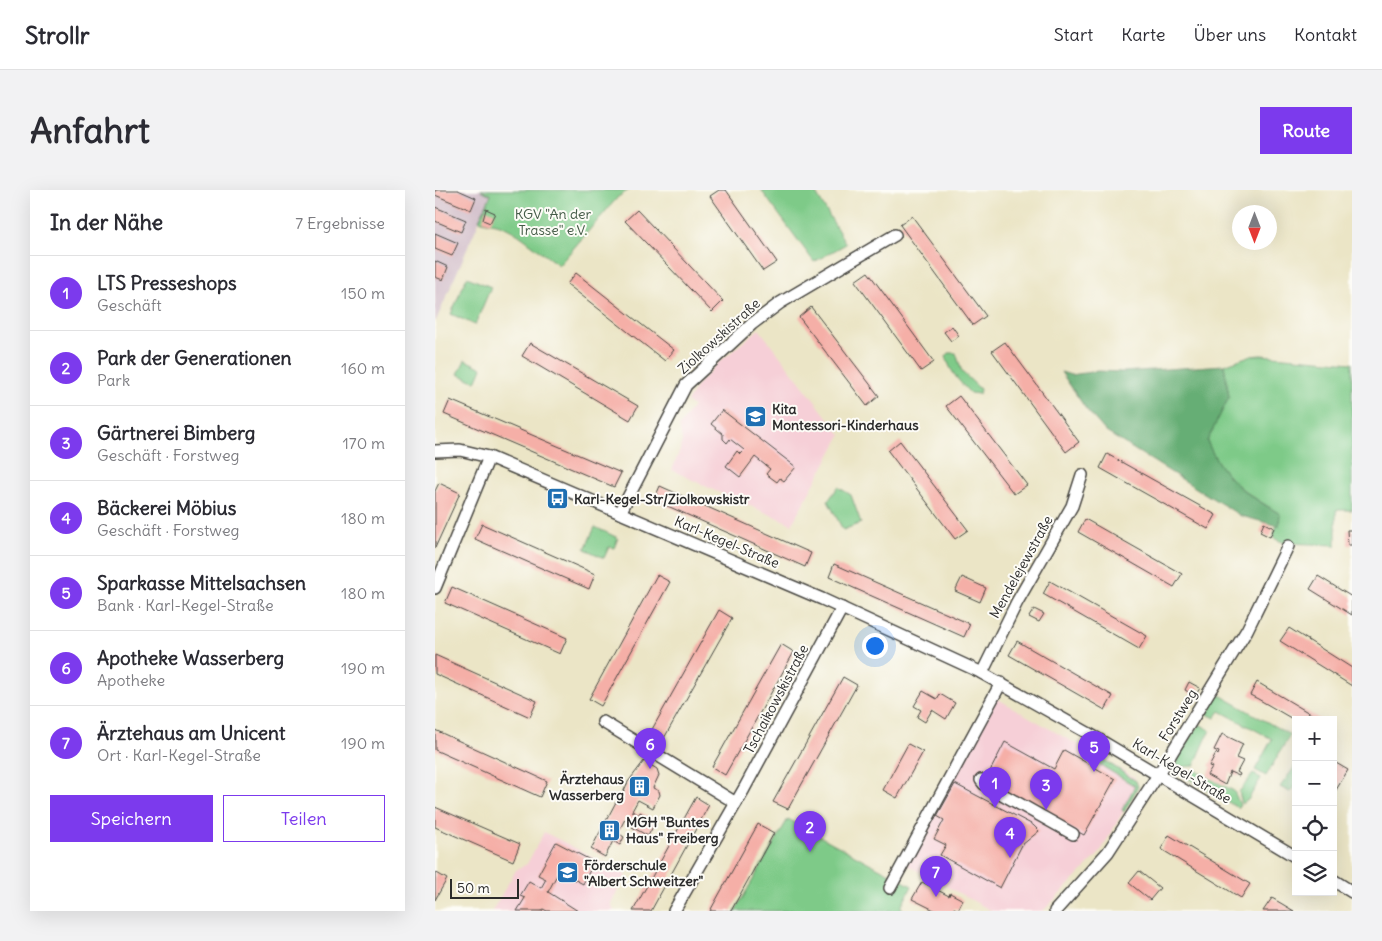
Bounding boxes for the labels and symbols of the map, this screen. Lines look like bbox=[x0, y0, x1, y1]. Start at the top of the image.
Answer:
park label: KGV "An der Trasse" e.V. bbox=[515, 205, 592, 239]
north arrow bbox=[1232, 205, 1277, 250]
street label: Ziolkowskistraße bbox=[674, 294, 764, 378]
place label: Kita Montessori-Kinderhaus bbox=[772, 400, 919, 434]
school or university icon: Kita Montessori-Kinderhaus bbox=[744, 405, 768, 429]
bus stop icon: Karl-Kegel-Str/Ziolkowskistr bbox=[546, 487, 570, 511]
place label: Karl-Kegel-Str/Ziolkowskistr bbox=[574, 490, 750, 508]
street label: Karl-Kegel-Straße bbox=[672, 512, 782, 572]
street label: Mendelejewstraße bbox=[985, 512, 1057, 622]
your location bbox=[862, 633, 888, 659]
street label: Tschaikowskistraße bbox=[740, 641, 812, 757]
street label: Forstweg bbox=[1155, 685, 1201, 745]
pin: 6 bbox=[634, 728, 666, 769]
pin: 5 bbox=[1078, 731, 1110, 772]
street label: Karl-Kegel-Straße bbox=[1129, 734, 1235, 808]
pin: 1 bbox=[979, 767, 1011, 808]
pin: 3 bbox=[1030, 769, 1062, 810]
place label: Ärztehaus Wasserberg bbox=[549, 770, 625, 804]
building icon: Ärztehaus Wasserberg bbox=[628, 775, 652, 799]
pin: 2 bbox=[794, 811, 826, 852]
place label: MGH "Buntes Haus" Freiberg bbox=[626, 813, 719, 847]
pin: 4 bbox=[994, 817, 1026, 858]
building icon: MGH "Buntes Haus" Freiberg bbox=[598, 818, 622, 842]
place label: Förderschule "Albert Schweitzer" bbox=[584, 856, 703, 890]
pin: 7 bbox=[920, 856, 952, 897]
school or university icon: Förderschule "Albert Schweitzer" bbox=[556, 861, 580, 885]
scale bar bbox=[450, 876, 519, 899]

